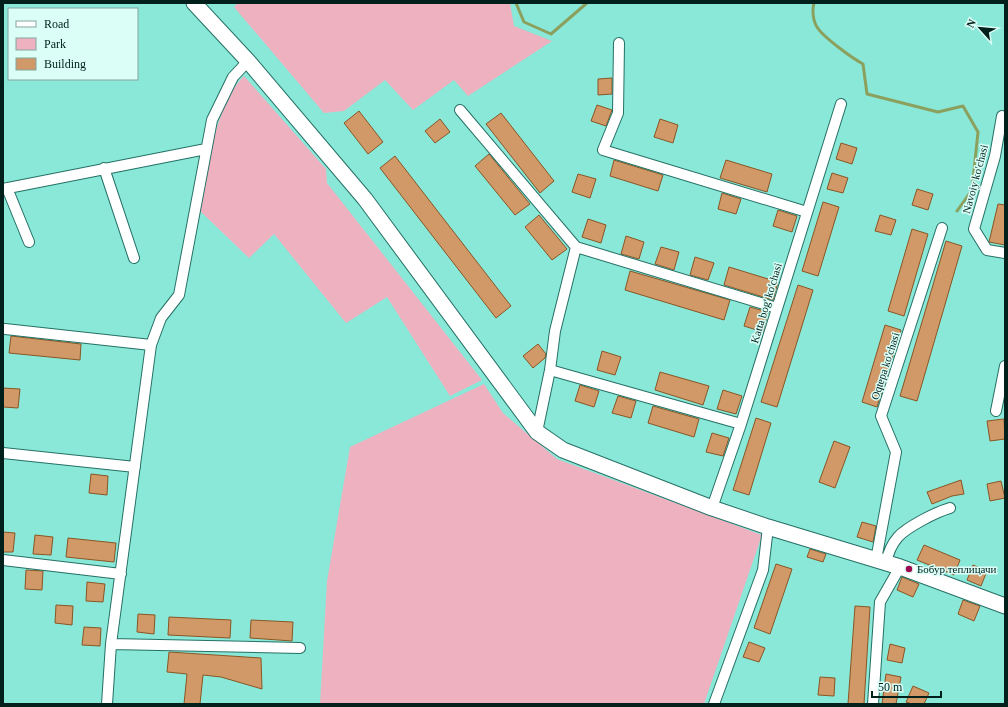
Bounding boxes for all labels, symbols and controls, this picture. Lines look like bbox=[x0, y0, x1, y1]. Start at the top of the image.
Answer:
legend bbox=[8, 8, 138, 80]
north arrow bbox=[960, 8, 1000, 48]
text: Road bbox=[44, 17, 69, 31]
text: N bbox=[964, 17, 978, 30]
text: Park bbox=[44, 37, 66, 51]
text: Building bbox=[44, 57, 86, 71]
street label: Navoiy ko'chasi bbox=[960, 143, 990, 215]
street label: Katta bog' ko'chasi bbox=[748, 261, 784, 345]
street label: Oqtepa ko'chasi bbox=[868, 331, 902, 401]
place label: Бобур теплицачи bbox=[917, 563, 997, 575]
marker: Бобур теплицачи bbox=[904, 564, 914, 574]
scale bar bbox=[872, 673, 941, 699]
text: 50 m bbox=[878, 680, 903, 694]

